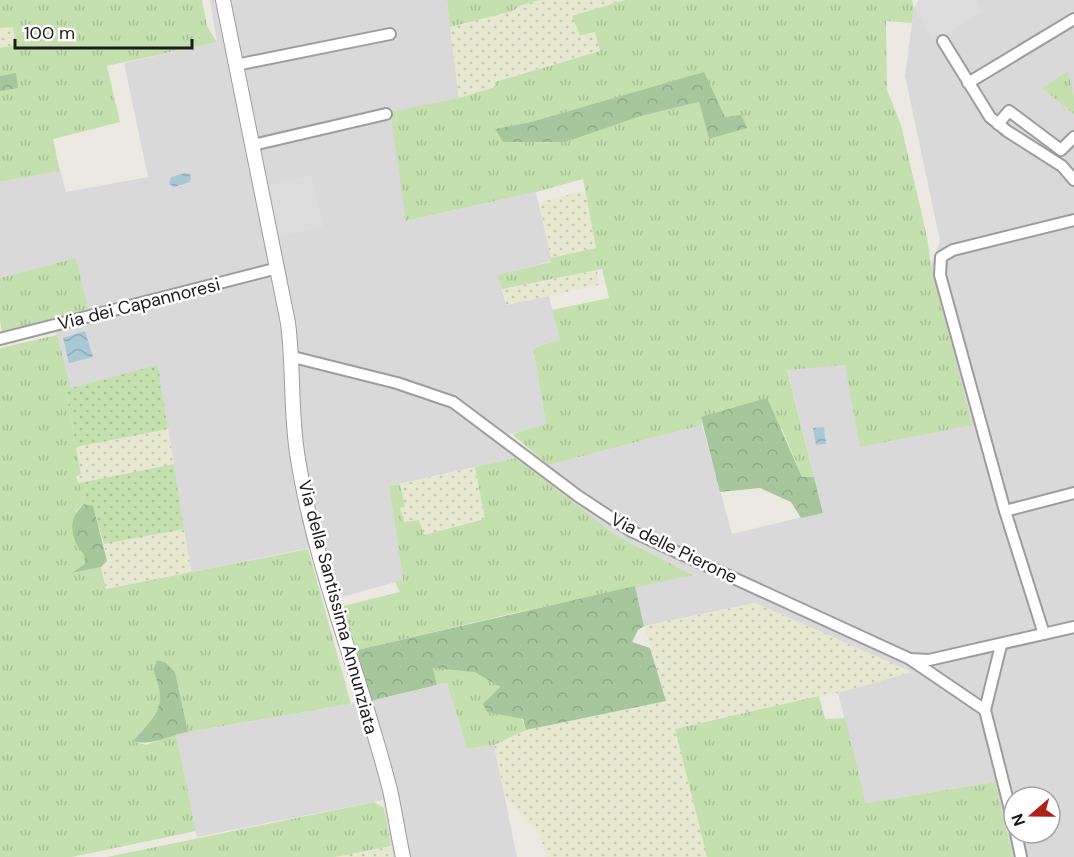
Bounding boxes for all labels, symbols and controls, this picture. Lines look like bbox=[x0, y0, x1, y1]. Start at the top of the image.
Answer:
scale bar bbox=[15, 12, 192, 50]
text: 100 m bbox=[24, 21, 75, 45]
street label: Via dei Capannoresi bbox=[55, 272, 223, 336]
street label: Via della Santissima Annunziata bbox=[292, 477, 384, 737]
street label: Via delle Pierone bbox=[607, 507, 741, 589]
north arrow bbox=[1002, 785, 1062, 845]
text: N bbox=[1007, 811, 1030, 829]

